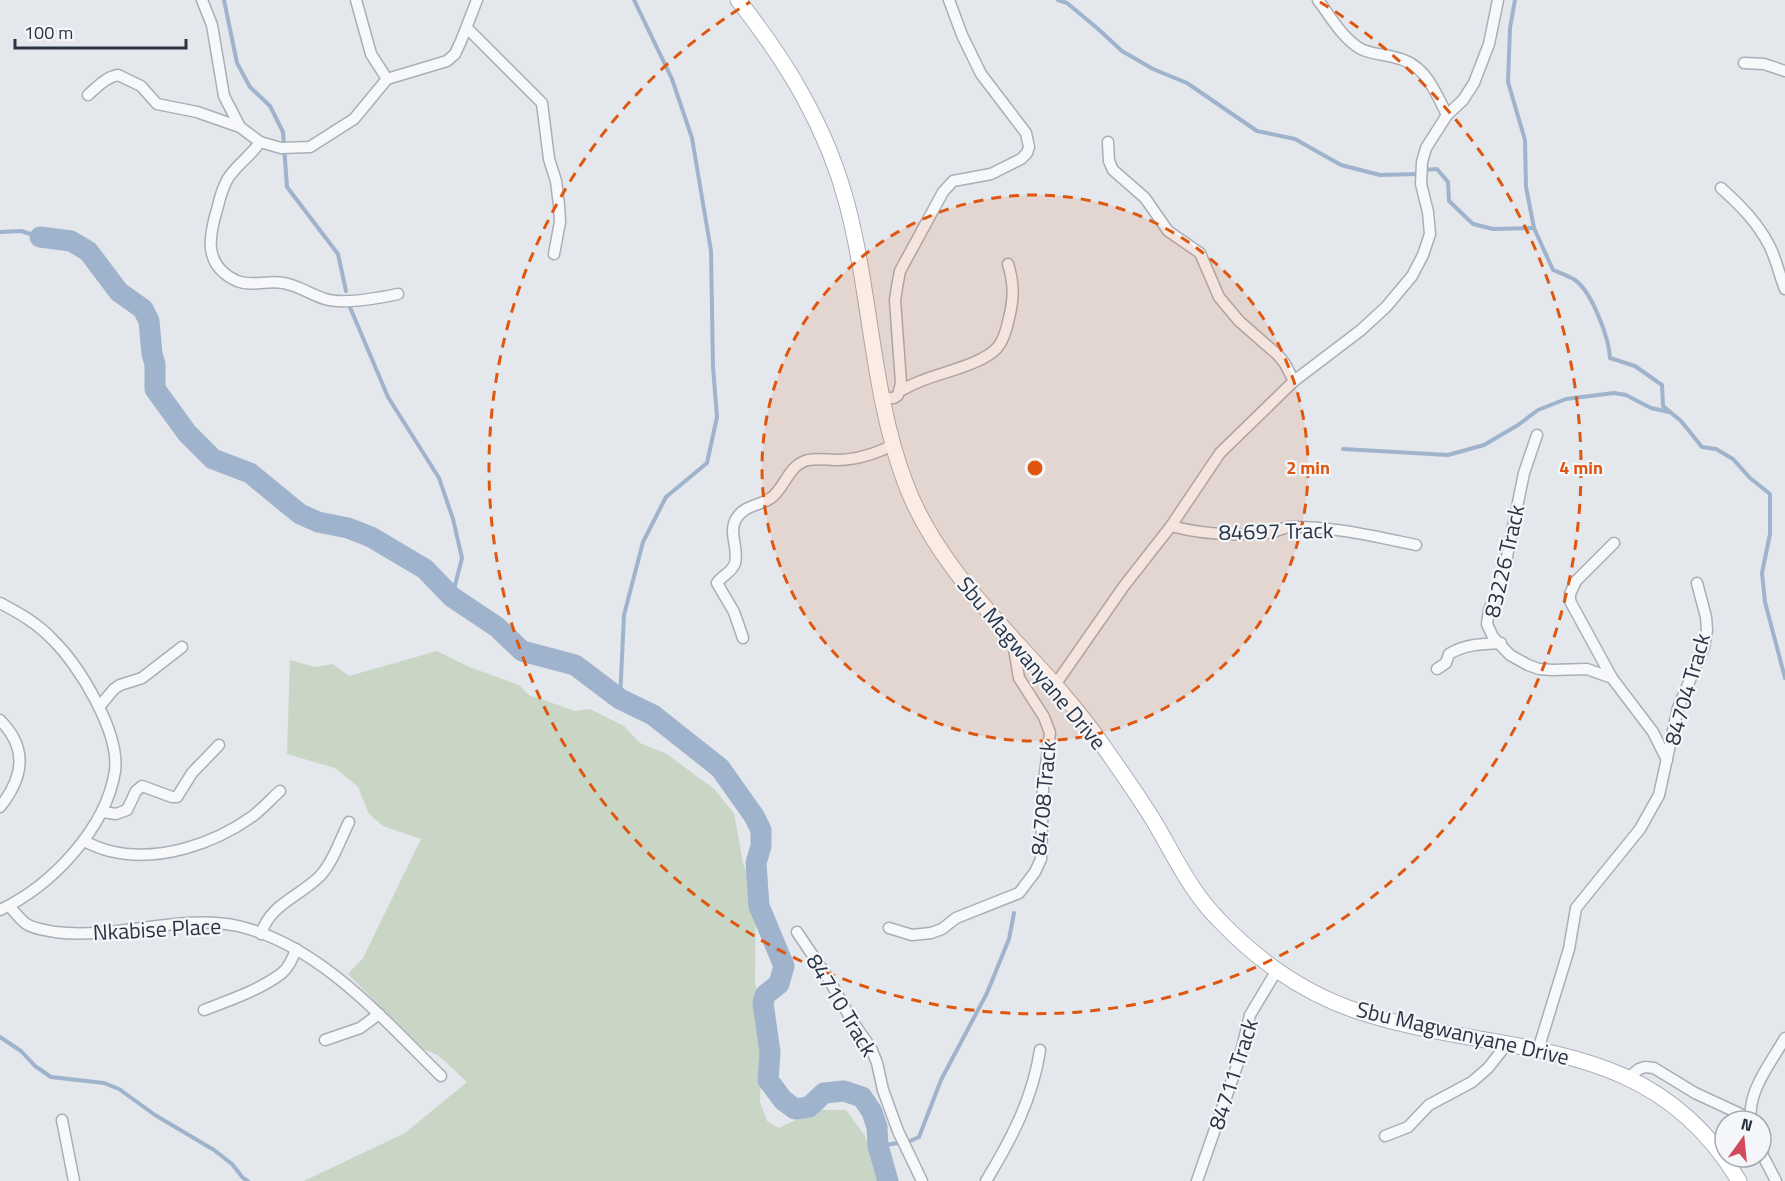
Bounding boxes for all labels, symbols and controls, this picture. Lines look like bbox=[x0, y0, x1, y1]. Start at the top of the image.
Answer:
scale bar bbox=[15, 12, 186, 50]
text: 100 m bbox=[24, 19, 73, 46]
text: 2 min bbox=[1286, 454, 1330, 481]
text: 4 min bbox=[1559, 454, 1603, 481]
centre of rings bbox=[1025, 458, 1045, 478]
street label: 83226 Track bbox=[1475, 501, 1534, 621]
street label: 84697 Track bbox=[1218, 513, 1334, 549]
street label: Sbu Magwanyane Drive bbox=[949, 569, 1115, 757]
street label: 84704 Track bbox=[1655, 629, 1719, 749]
street label: 84708 Track bbox=[1021, 739, 1065, 857]
street label: Nkabise Place bbox=[92, 909, 222, 949]
street label: 84710 Track bbox=[798, 947, 886, 1063]
street label: Sbu Magwanyane Drive bbox=[1353, 992, 1573, 1074]
street label: 84711 Track bbox=[1199, 1014, 1267, 1134]
north arrow bbox=[1713, 1109, 1773, 1169]
text: N bbox=[1738, 1111, 1755, 1138]

